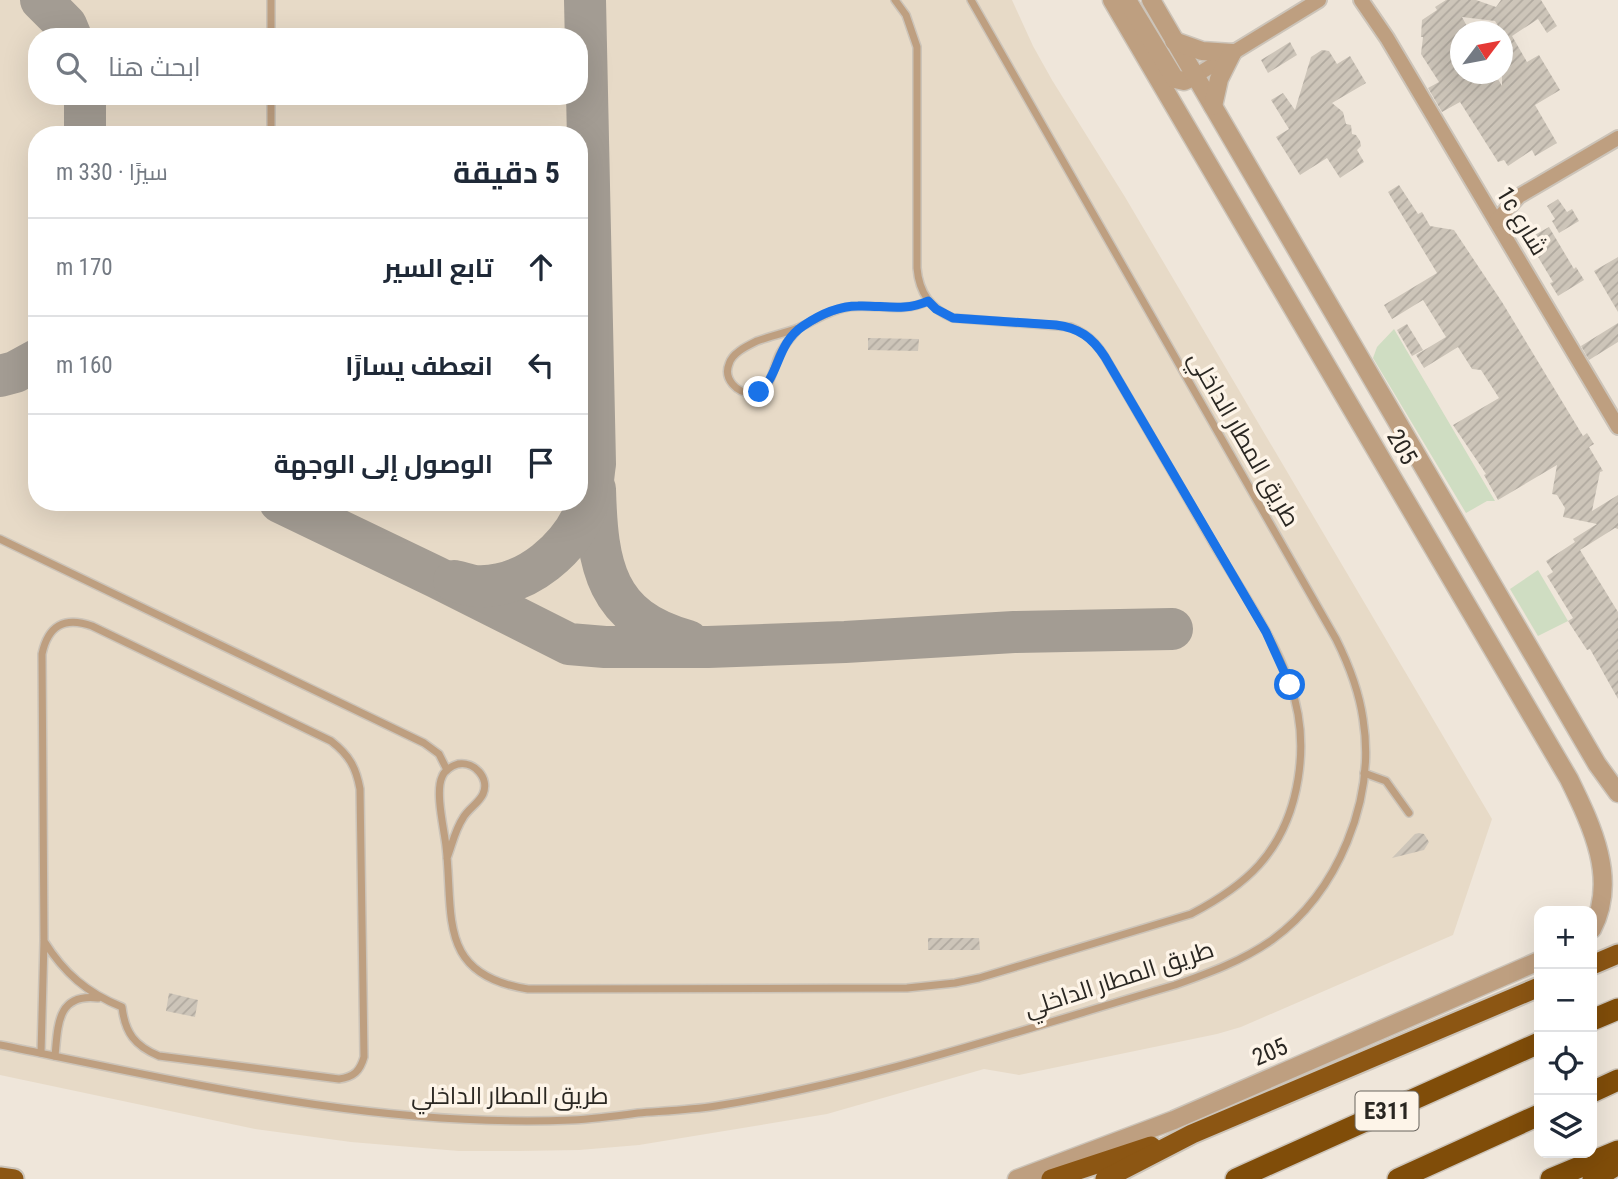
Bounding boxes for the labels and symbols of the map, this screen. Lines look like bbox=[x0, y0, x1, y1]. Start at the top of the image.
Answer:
north arrow bbox=[1450, 21, 1513, 84]
street label: 1c شارع bbox=[1489, 182, 1553, 261]
street label: طريق المطار الداخلي bbox=[1178, 347, 1305, 534]
route end bbox=[743, 376, 774, 407]
street label: 205 bbox=[1381, 425, 1423, 469]
route start bbox=[1274, 669, 1305, 700]
street label: طريق المطار الداخلي bbox=[1021, 935, 1219, 1028]
street label: 205 bbox=[1248, 1032, 1292, 1072]
street label: طريق المطار الداخلي bbox=[411, 1082, 609, 1115]
road number: E311 bbox=[1356, 1092, 1418, 1130]

